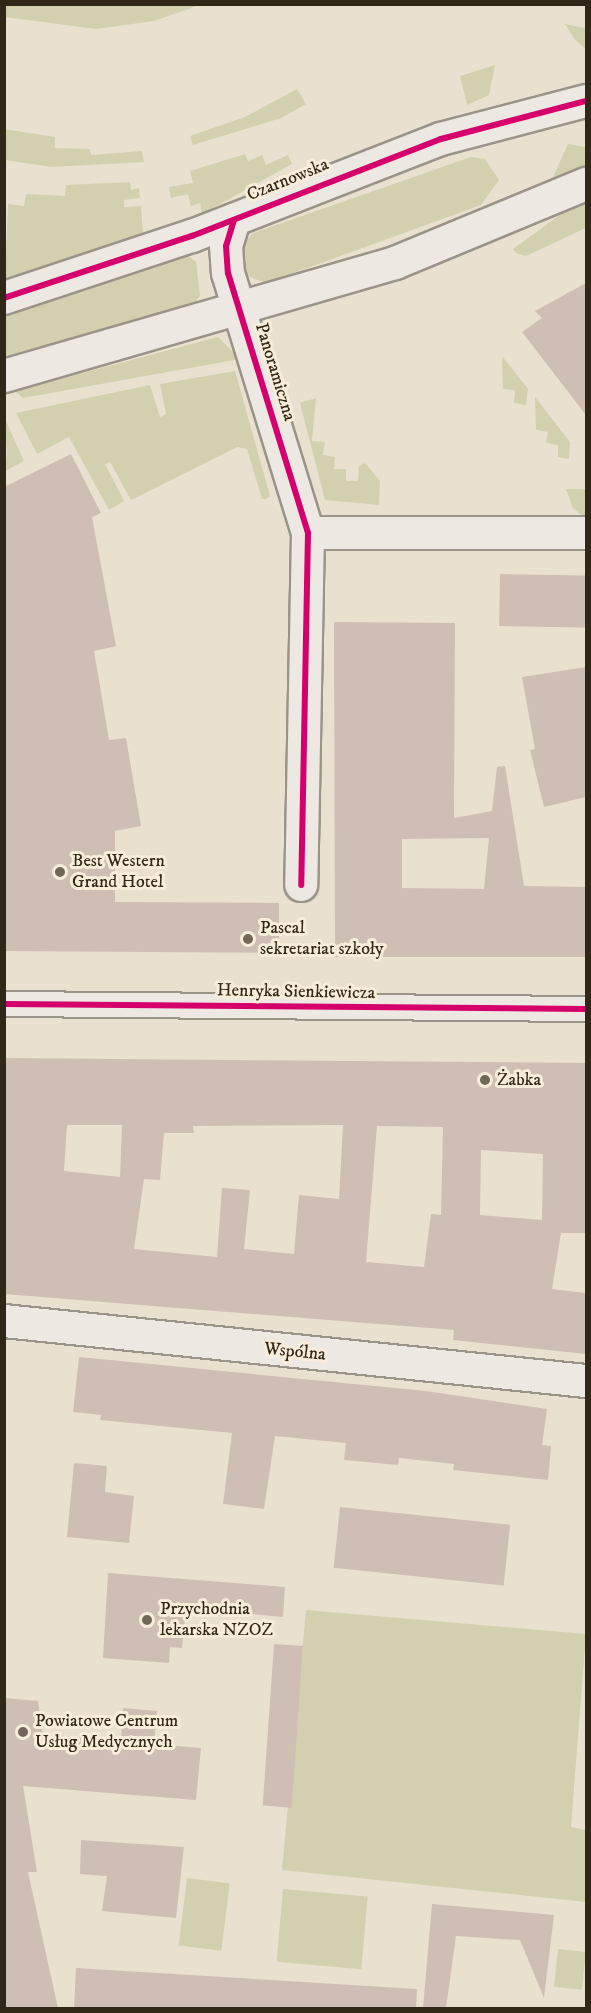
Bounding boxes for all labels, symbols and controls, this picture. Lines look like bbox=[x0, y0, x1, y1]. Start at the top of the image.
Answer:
street label: Czarnowska bbox=[244, 154, 332, 206]
street label: Panoramiczna bbox=[250, 320, 300, 424]
place label: Best Western Grand Hotel bbox=[72, 851, 165, 894]
marker: Best Western Grand Hotel bbox=[53, 865, 67, 879]
place label: Pascal sekretariat szkoły bbox=[260, 918, 384, 960]
marker: Pascal sekretariat szkoły bbox=[241, 932, 255, 946]
street label: Henryka Sienkiewicza bbox=[217, 980, 375, 1004]
place label: Żabka bbox=[497, 1069, 541, 1091]
marker: Żabka bbox=[478, 1073, 492, 1087]
street label: Wspólna bbox=[263, 1338, 327, 1366]
place label: Przychodnia lekarska NZOZ bbox=[160, 1599, 273, 1642]
marker: Przychodnia lekarska NZOZ bbox=[138, 1611, 156, 1629]
place label: Powiatowe Centrum Usług Medycznych bbox=[35, 1711, 178, 1754]
marker: Powiatowe Centrum Usług Medycznych bbox=[16, 1725, 30, 1739]

